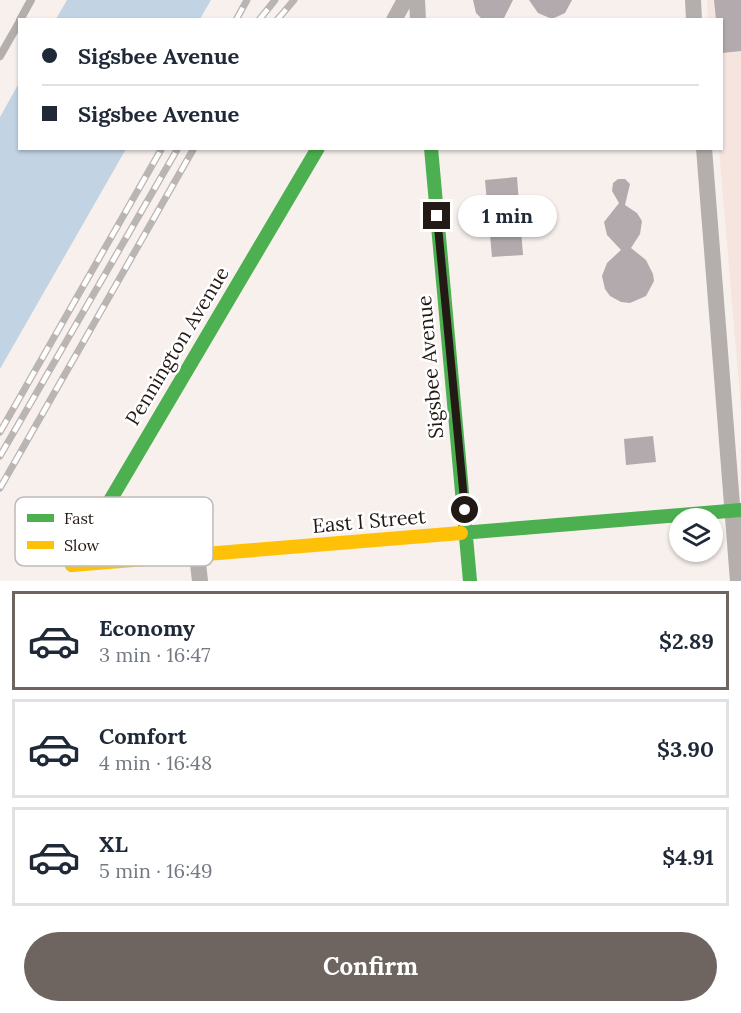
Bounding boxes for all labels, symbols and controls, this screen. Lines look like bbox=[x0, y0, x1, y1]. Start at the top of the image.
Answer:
text: Sigsbee Avenue bbox=[78, 42, 239, 70]
text: Sigsbee Avenue bbox=[78, 100, 239, 128]
callout: 1 min bbox=[458, 195, 557, 237]
route end bbox=[423, 202, 450, 229]
text: 1 min bbox=[482, 203, 533, 228]
street label: Pennington Avenue bbox=[119, 262, 234, 430]
street label: Sigsbee Avenue bbox=[411, 294, 448, 440]
route start bbox=[451, 496, 478, 523]
legend bbox=[15, 497, 213, 566]
street label: East I Street bbox=[311, 503, 427, 538]
text: Fast bbox=[64, 508, 95, 528]
map controls bbox=[669, 508, 723, 562]
button: layers bbox=[669, 508, 723, 562]
text: Slow bbox=[64, 535, 100, 555]
icon: car bbox=[27, 614, 81, 668]
text: Economy bbox=[99, 614, 195, 642]
text: $2.89 bbox=[659, 627, 714, 655]
text: 3 min · 16:47 bbox=[99, 642, 210, 667]
icon: car bbox=[27, 722, 81, 776]
text: Comfort bbox=[99, 722, 187, 750]
text: $3.90 bbox=[657, 735, 714, 763]
text: 4 min · 16:48 bbox=[99, 750, 212, 775]
icon: car bbox=[27, 830, 81, 884]
text: XL bbox=[99, 830, 128, 858]
text: $4.91 bbox=[662, 843, 714, 871]
text: 5 min · 16:49 bbox=[99, 858, 213, 883]
button: Confirm bbox=[24, 932, 717, 1001]

